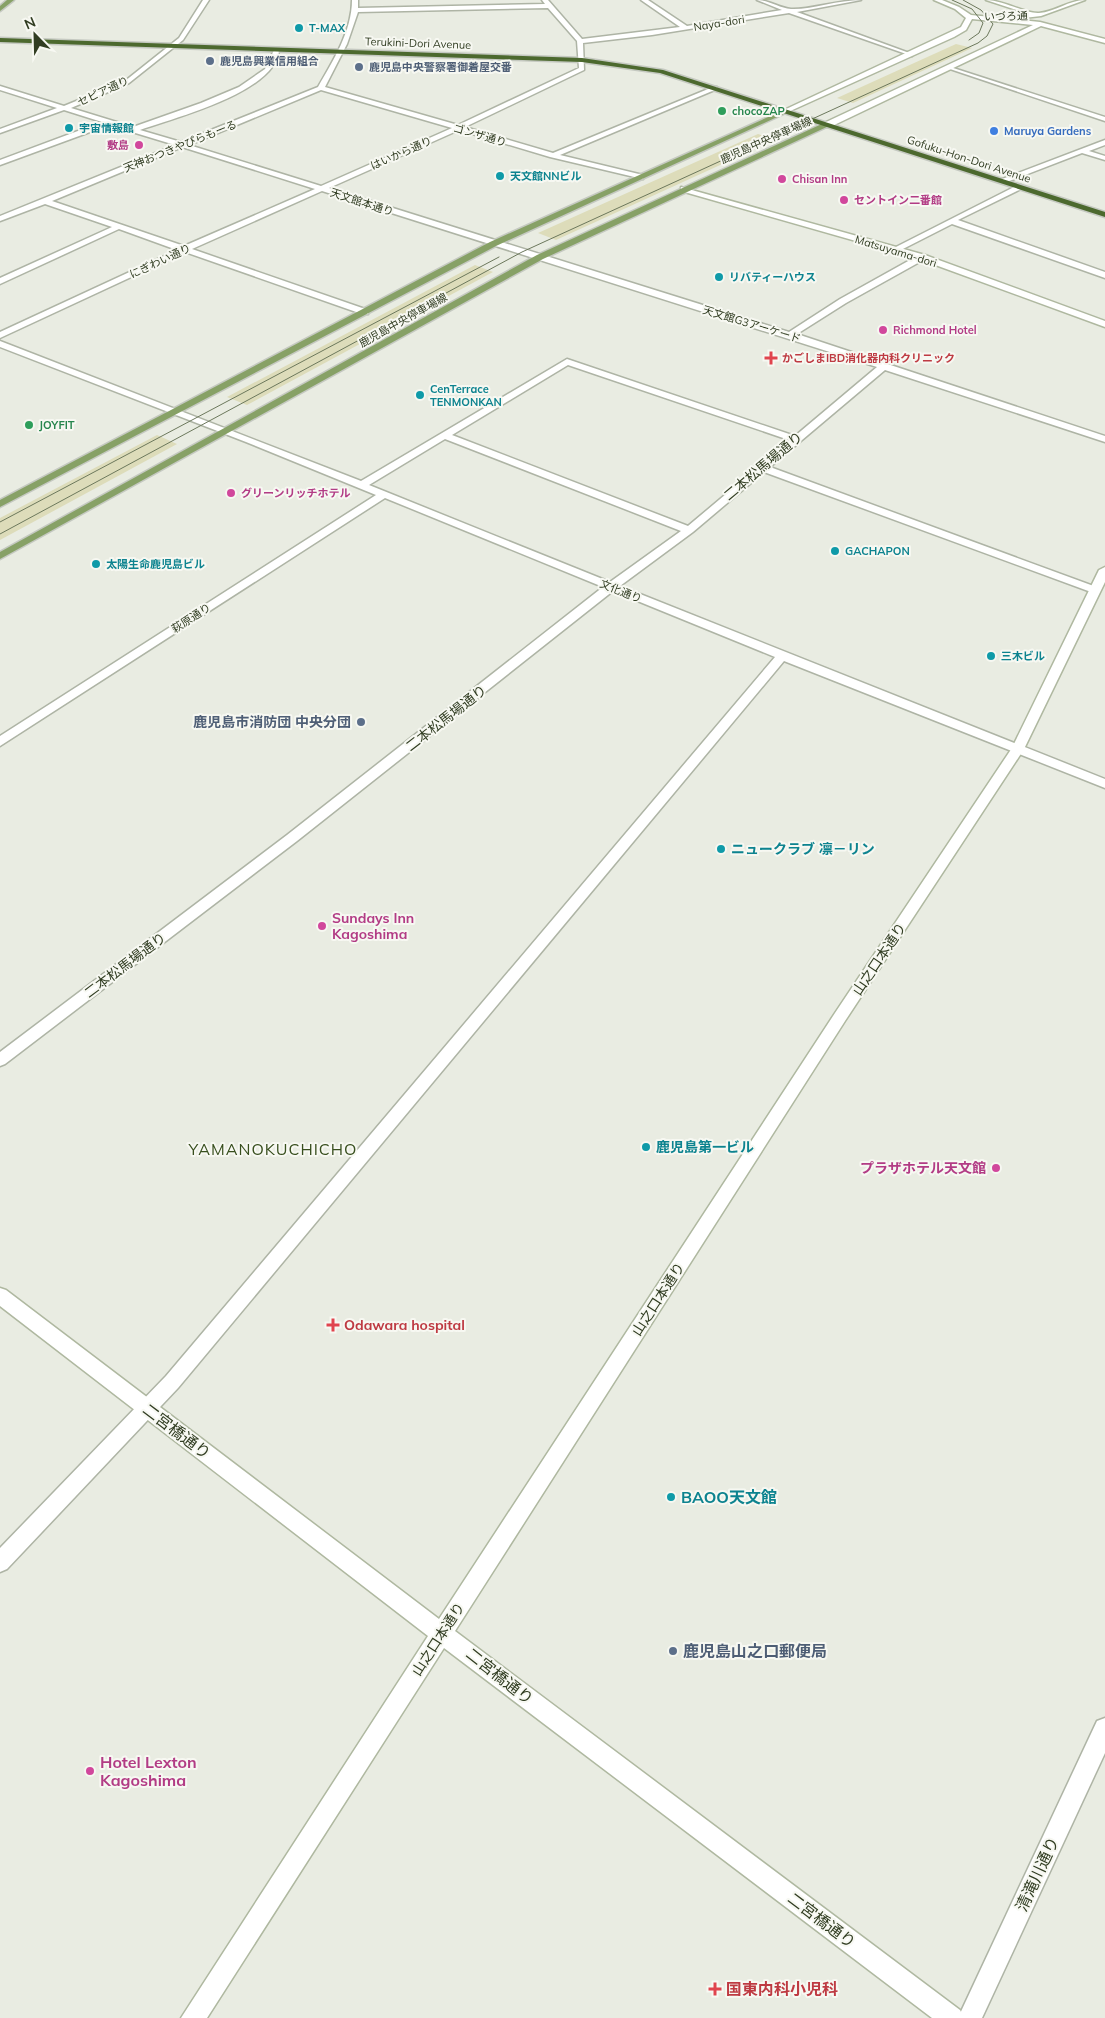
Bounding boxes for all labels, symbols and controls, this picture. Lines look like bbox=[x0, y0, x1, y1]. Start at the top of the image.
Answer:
street label: いづろ通 bbox=[984, 9, 1028, 23]
north arrow bbox=[10, 10, 60, 60]
street label: Naya-dori bbox=[692, 12, 746, 34]
text: N bbox=[22, 13, 38, 33]
place label: T-MAX bbox=[309, 21, 346, 35]
marker: T-MAX bbox=[293, 22, 305, 34]
street label: Terukini-Dori Avenue bbox=[365, 34, 471, 52]
place label: 鹿児島興業信用組合 bbox=[220, 54, 319, 68]
marker: 鹿児島興業信用組合 bbox=[204, 55, 216, 67]
place label: 鹿児島中央警察署御着屋交番 bbox=[369, 60, 512, 74]
marker: 鹿児島中央警察署御着屋交番 bbox=[353, 61, 365, 73]
street label: セピア通り bbox=[75, 73, 131, 109]
place label: chocoZAP bbox=[732, 104, 785, 118]
marker: chocoZAP bbox=[716, 105, 728, 117]
street label: 鹿児島中央停車場線 bbox=[718, 113, 814, 167]
street label: 天神おつきやぴらもーる bbox=[121, 117, 239, 175]
place label: 宇宙情報館 bbox=[79, 121, 134, 135]
street label: ゴンザ通り bbox=[452, 121, 508, 149]
marker: 宇宙情報館 bbox=[63, 122, 75, 134]
place label: Maruya Gardens bbox=[1004, 124, 1092, 138]
marker: Maruya Gardens bbox=[988, 125, 1000, 137]
street label: Gofuku-Hon-Dori Avenue bbox=[905, 132, 1033, 186]
street label: はいから通り bbox=[368, 133, 434, 173]
place label: 敷島 bbox=[107, 138, 129, 152]
marker: 敷島 bbox=[133, 139, 145, 151]
place label: 天文館NNビル bbox=[510, 169, 582, 183]
marker: 天文館NNビル bbox=[494, 170, 506, 182]
place label: Chisan Inn bbox=[792, 172, 847, 186]
marker: Chisan Inn bbox=[776, 173, 788, 185]
street label: 天文館本通り bbox=[328, 185, 396, 219]
place label: セントイン二番館 bbox=[854, 193, 942, 207]
marker: セントイン二番館 bbox=[838, 194, 850, 206]
street label: Matsuyama-dori bbox=[853, 232, 939, 270]
street label: にぎわい通り bbox=[127, 241, 193, 281]
place label: リバティーハウス bbox=[729, 270, 816, 284]
marker: リバティーハウス bbox=[713, 271, 725, 283]
street label: 鹿児島中央停車場線 bbox=[356, 290, 450, 350]
street label: 天文館G3アーケード bbox=[701, 302, 803, 346]
place label: Richmond Hotel bbox=[893, 323, 977, 337]
marker: Richmond Hotel bbox=[877, 324, 889, 336]
marker: かごしまIBD消化器内科クリニック bbox=[764, 351, 778, 365]
place label: かごしまIBD消化器内科クリニック bbox=[782, 351, 955, 365]
place label: CenTerrace TENMONKAN bbox=[430, 382, 502, 409]
marker: CenTerrace TENMONKAN bbox=[414, 389, 426, 401]
place label: JOYFIT bbox=[39, 418, 75, 432]
marker: JOYFIT bbox=[23, 419, 35, 431]
street label: 二本松馬場通り bbox=[720, 428, 806, 504]
place label: グリーンリッチホテル bbox=[241, 486, 350, 500]
marker: グリーンリッチホテル bbox=[225, 487, 237, 499]
place label: GACHAPON bbox=[845, 544, 910, 558]
marker: GACHAPON bbox=[829, 545, 841, 557]
place label: 太陽生命鹿児島ビル bbox=[106, 557, 205, 571]
marker: 太陽生命鹿児島ビル bbox=[90, 558, 102, 570]
street label: 文化通り bbox=[598, 576, 644, 606]
street label: 萩原通り bbox=[169, 600, 213, 636]
place label: 三木ビル bbox=[1001, 649, 1045, 663]
marker: 三木ビル bbox=[985, 650, 997, 662]
street label: 二本松馬場通り bbox=[402, 681, 490, 755]
place label: 鹿児島市消防団 中央分団 bbox=[193, 713, 351, 731]
marker: 鹿児島市消防団 中央分団 bbox=[355, 716, 367, 728]
place label: ニュークラブ 凛－リン bbox=[731, 840, 875, 858]
marker: ニュークラブ 凛－リン bbox=[715, 843, 727, 855]
place label: Sundays Inn Kagoshima bbox=[332, 909, 414, 943]
street label: 山之口本通り bbox=[848, 919, 910, 999]
marker: Sundays Inn Kagoshima bbox=[316, 920, 328, 932]
street label: 二本松馬場通り bbox=[80, 928, 170, 1002]
place label: 鹿児島第一ビル bbox=[656, 1138, 754, 1156]
district label: YAMANOKUCHICHO bbox=[188, 1139, 357, 1159]
marker: 鹿児島第一ビル bbox=[640, 1141, 652, 1153]
place label: プラザホテル天文館 bbox=[860, 1159, 986, 1177]
marker: プラザホテル天文館 bbox=[990, 1162, 1002, 1174]
street label: 山之口本通り bbox=[628, 1259, 688, 1339]
place label: Odawara hospital bbox=[344, 1316, 465, 1334]
marker: Odawara hospital bbox=[326, 1318, 340, 1332]
street label: 二宮橋通り bbox=[139, 1399, 215, 1463]
place label: BAOO天文館 bbox=[681, 1487, 777, 1507]
marker: BAOO天文館 bbox=[665, 1491, 677, 1503]
street label: 山之口本通り bbox=[408, 1599, 468, 1679]
place label: 鹿児島山之口郵便局 bbox=[683, 1641, 827, 1661]
street label: 二宮橋通り bbox=[462, 1643, 538, 1709]
marker: 鹿児島山之口郵便局 bbox=[667, 1645, 679, 1657]
place label: Hotel Lexton Kagoshima bbox=[100, 1752, 197, 1790]
marker: Hotel Lexton Kagoshima bbox=[84, 1765, 96, 1777]
street label: 清滝川通り bbox=[1011, 1834, 1063, 1914]
street label: 二宮橋通り bbox=[784, 1888, 860, 1952]
place label: 国東内科小児科 bbox=[726, 1979, 838, 1999]
marker: 国東内科小児科 bbox=[708, 1982, 722, 1996]

